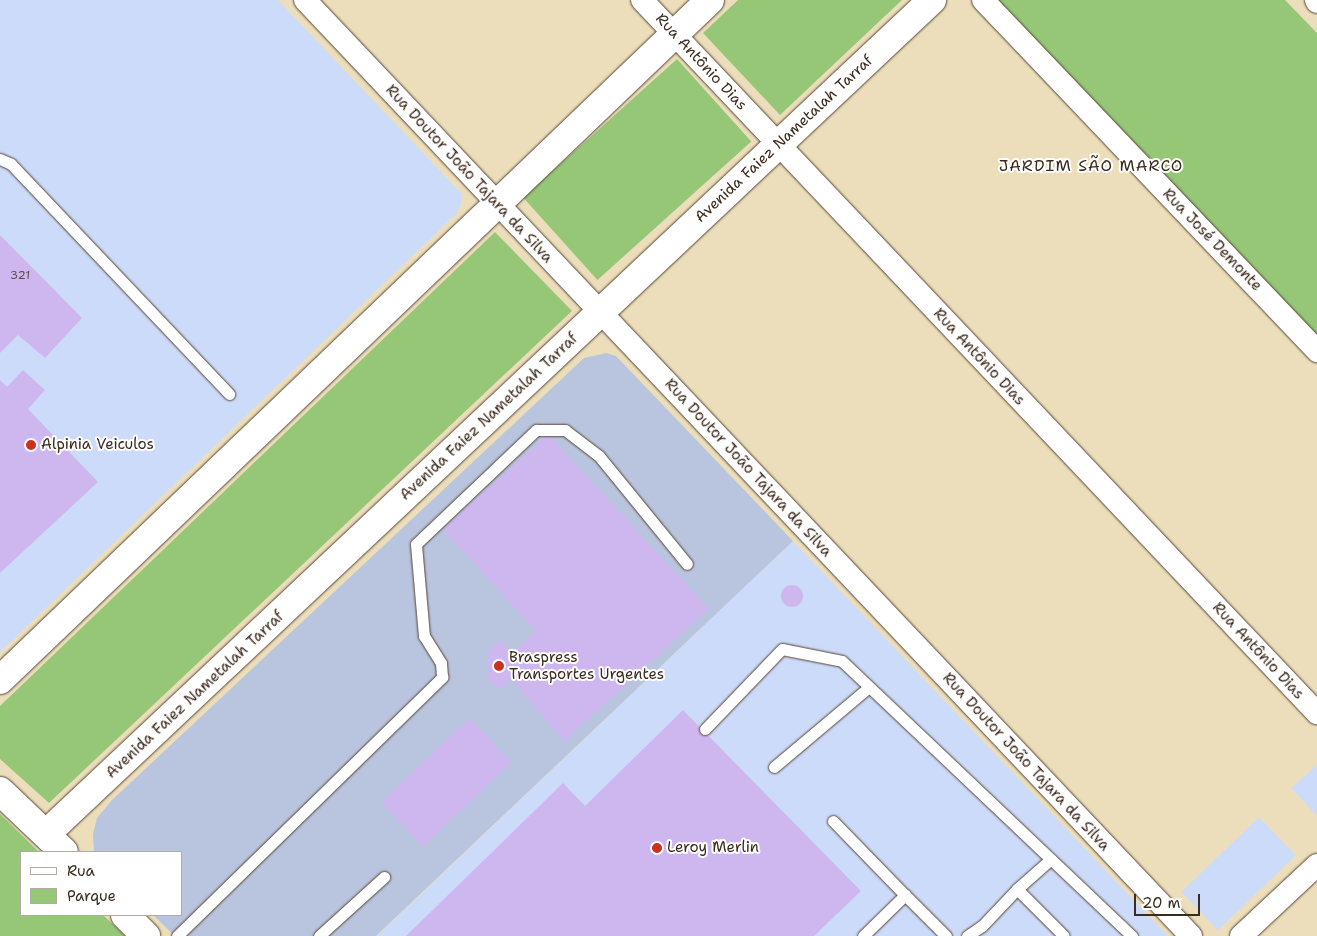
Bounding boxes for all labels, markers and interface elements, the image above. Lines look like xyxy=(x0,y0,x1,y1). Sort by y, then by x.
street label: Rua Antônio Dias xyxy=(652,10,750,114)
street label: Avenida Faiez Nametalah Tarraf xyxy=(691,52,877,226)
street label: Rua Doutor João Tajara da Silva xyxy=(382,81,556,267)
district label: JARDIM SÃO MARCO xyxy=(997,156,1185,176)
street label: Rua José Demonte xyxy=(1159,185,1265,295)
house number: 321 xyxy=(10,269,30,283)
street label: Rua Antônio Dias xyxy=(930,305,1028,409)
street label: Avenida Faiez Nametalah Tarraf xyxy=(396,330,582,504)
street label: Rua Doutor João Tajara da Silva xyxy=(661,375,835,561)
place label: Alpinia Veiculos xyxy=(41,436,154,454)
marker: Alpinia Veiculos xyxy=(25,439,37,451)
street label: Rua Antônio Dias xyxy=(1209,599,1307,703)
street label: Avenida Faiez Nametalah Tarraf xyxy=(102,608,288,782)
place label: Braspress Transportes Urgentes xyxy=(509,648,664,683)
marker: Braspress Transportes Urgentes xyxy=(493,660,505,672)
street label: Rua Doutor João Tajara da Silva xyxy=(939,669,1113,855)
place label: Leroy Merlin xyxy=(667,839,759,857)
marker: Leroy Merlin xyxy=(651,842,663,854)
legend xyxy=(20,851,182,916)
text: Rua xyxy=(67,861,95,881)
scale bar xyxy=(1137,884,1203,916)
text: Parque xyxy=(67,886,116,906)
text: 20 m xyxy=(1142,893,1181,913)

